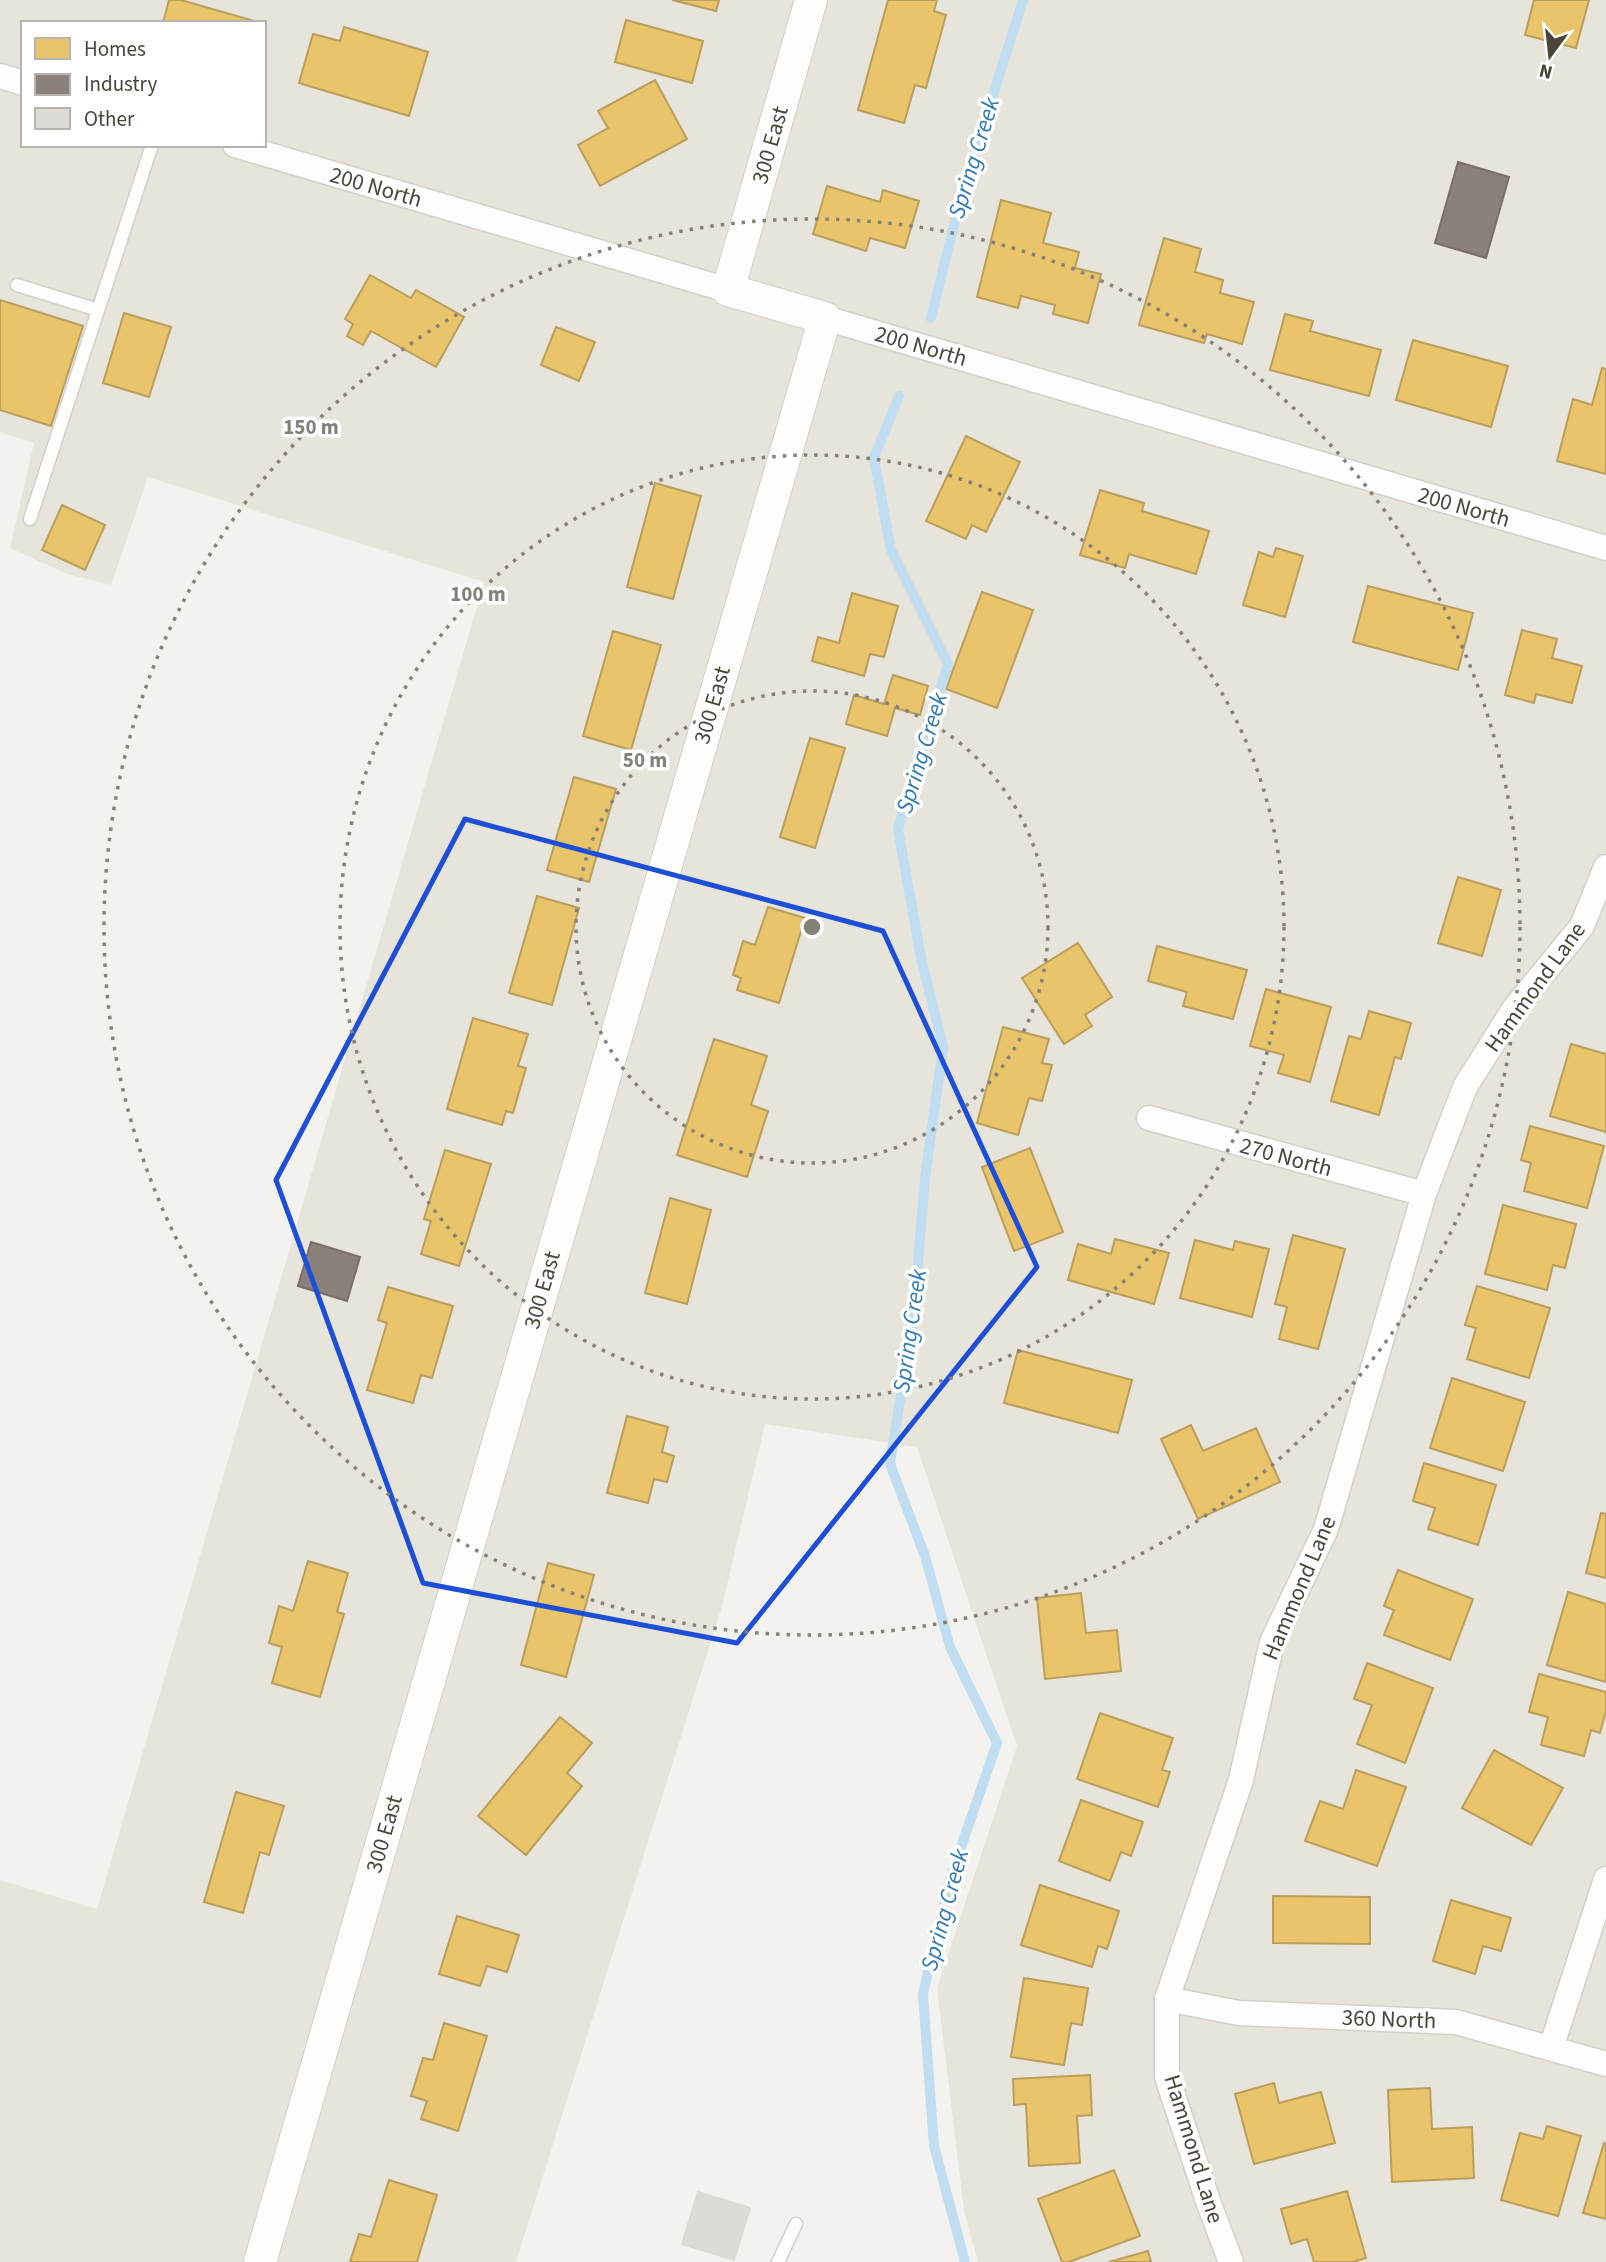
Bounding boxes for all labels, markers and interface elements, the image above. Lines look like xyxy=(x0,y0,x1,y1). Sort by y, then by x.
legend xyxy=(21,21,266,147)
north arrow xyxy=(1515,21,1585,91)
text: Homes xyxy=(84,34,146,64)
text: N xyxy=(1536,56,1556,86)
text: Industry xyxy=(84,69,157,99)
water label: Spring Creek xyxy=(939,93,1009,223)
street label: 300 East xyxy=(743,102,797,188)
text: Other xyxy=(84,104,135,134)
street label: 200 North xyxy=(326,158,426,216)
street label: 200 North xyxy=(871,317,971,375)
text: 150 m xyxy=(283,412,339,442)
street label: 200 North xyxy=(1414,478,1514,536)
text: 100 m xyxy=(450,579,506,609)
street label: 300 East xyxy=(685,662,739,748)
water label: Spring Creek xyxy=(887,688,957,818)
text: 50 m xyxy=(623,745,667,775)
centre of rings xyxy=(800,915,824,939)
street label: Hammond Lane xyxy=(1476,915,1594,1059)
street label: 270 North xyxy=(1236,1129,1336,1185)
street label: 300 East xyxy=(515,1247,569,1333)
water label: Spring Creek xyxy=(884,1266,936,1395)
street label: Hammond Lane xyxy=(1254,1511,1344,1665)
street label: 300 East xyxy=(357,1791,411,1877)
water label: Spring Creek xyxy=(912,1845,978,1975)
street label: 360 North xyxy=(1341,2001,1437,2037)
street label: Hammond Lane xyxy=(1156,2071,1232,2227)

